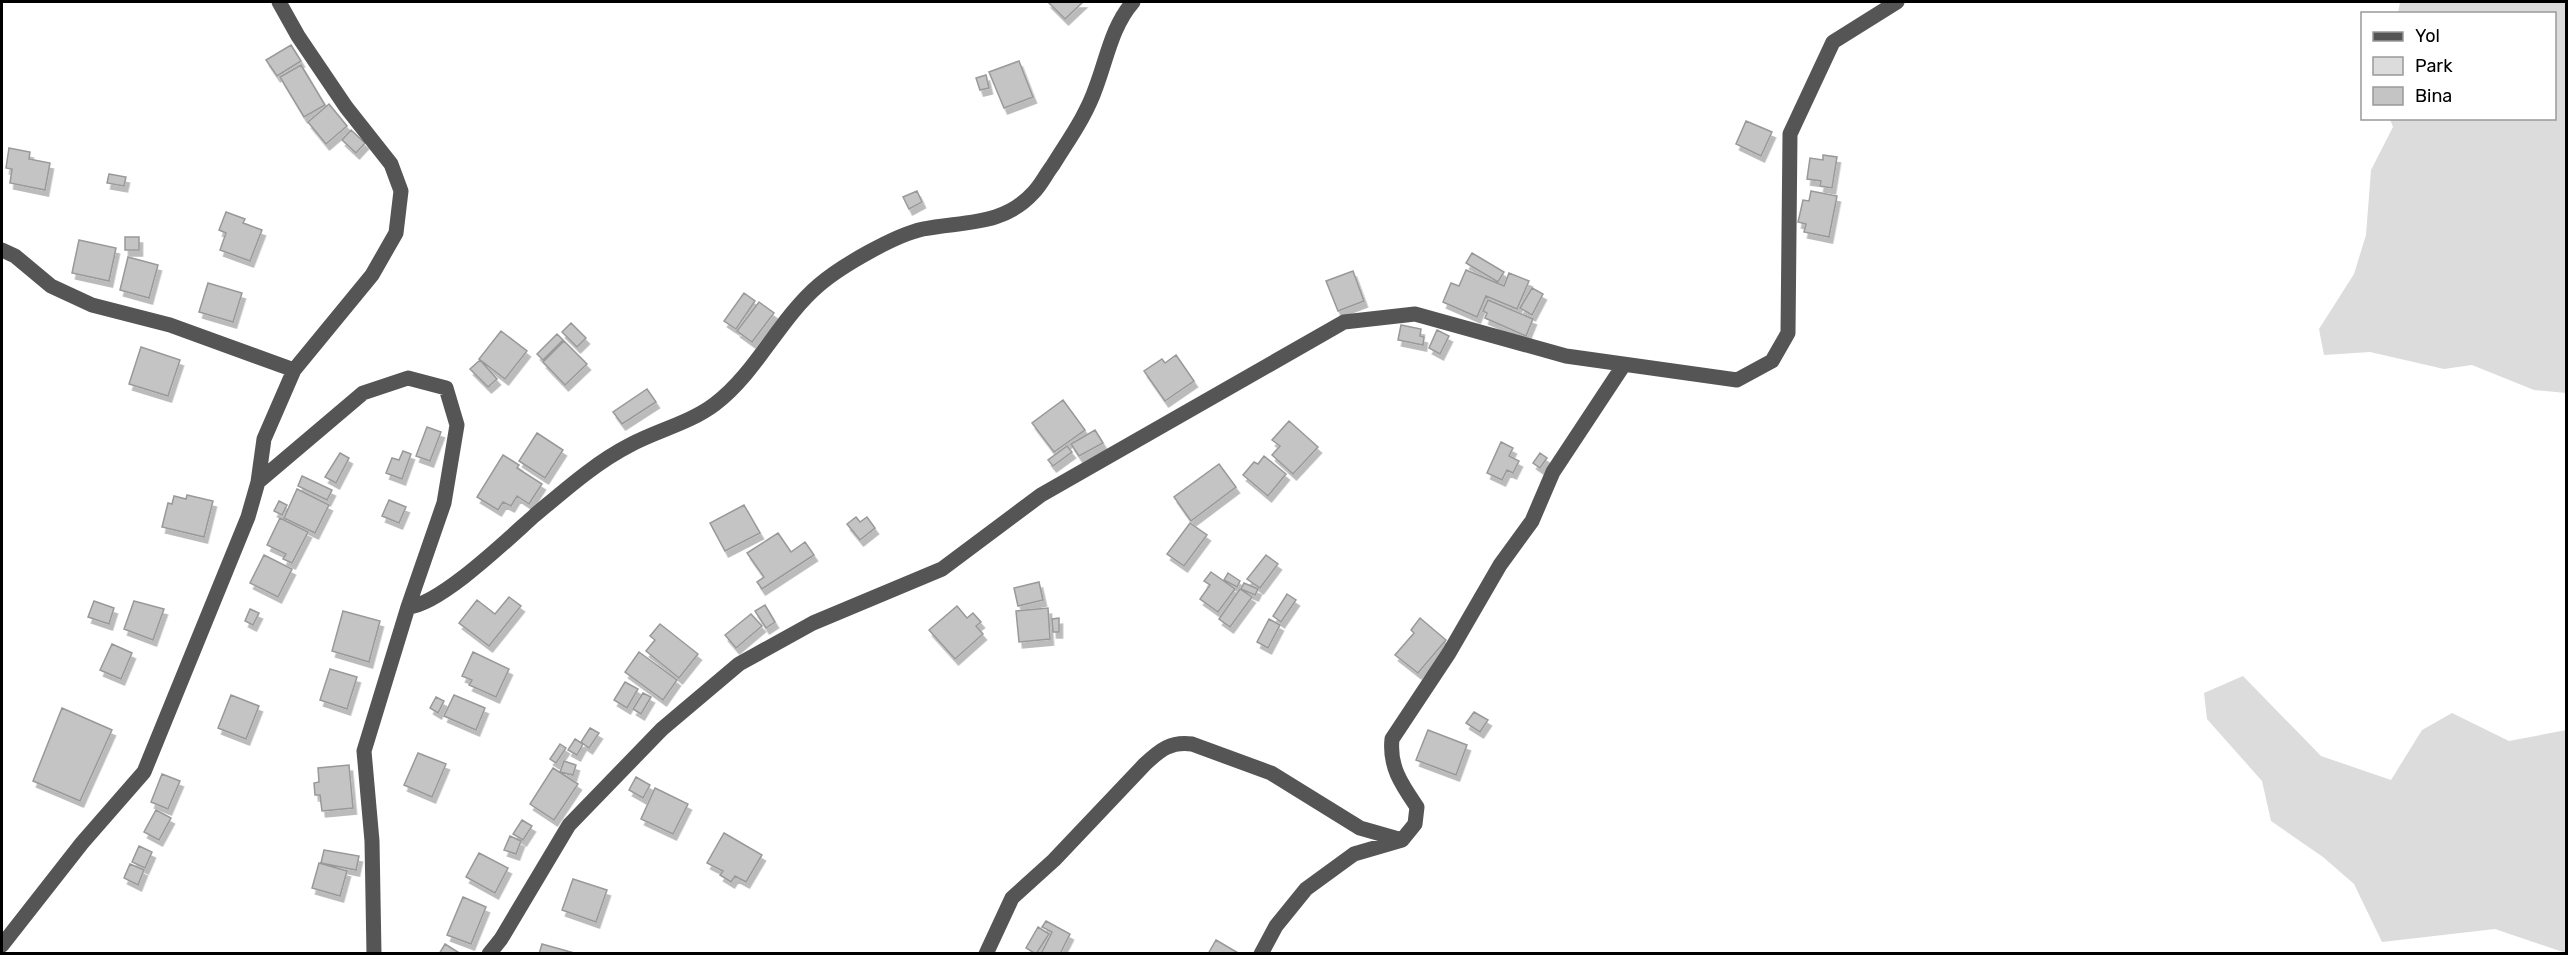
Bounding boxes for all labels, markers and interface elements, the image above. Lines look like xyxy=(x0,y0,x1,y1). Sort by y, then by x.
legend xyxy=(2361,12,2556,120)
text: Yol xyxy=(2415,25,2440,47)
text: Park xyxy=(2415,55,2453,77)
text: Bina xyxy=(2415,85,2452,107)

